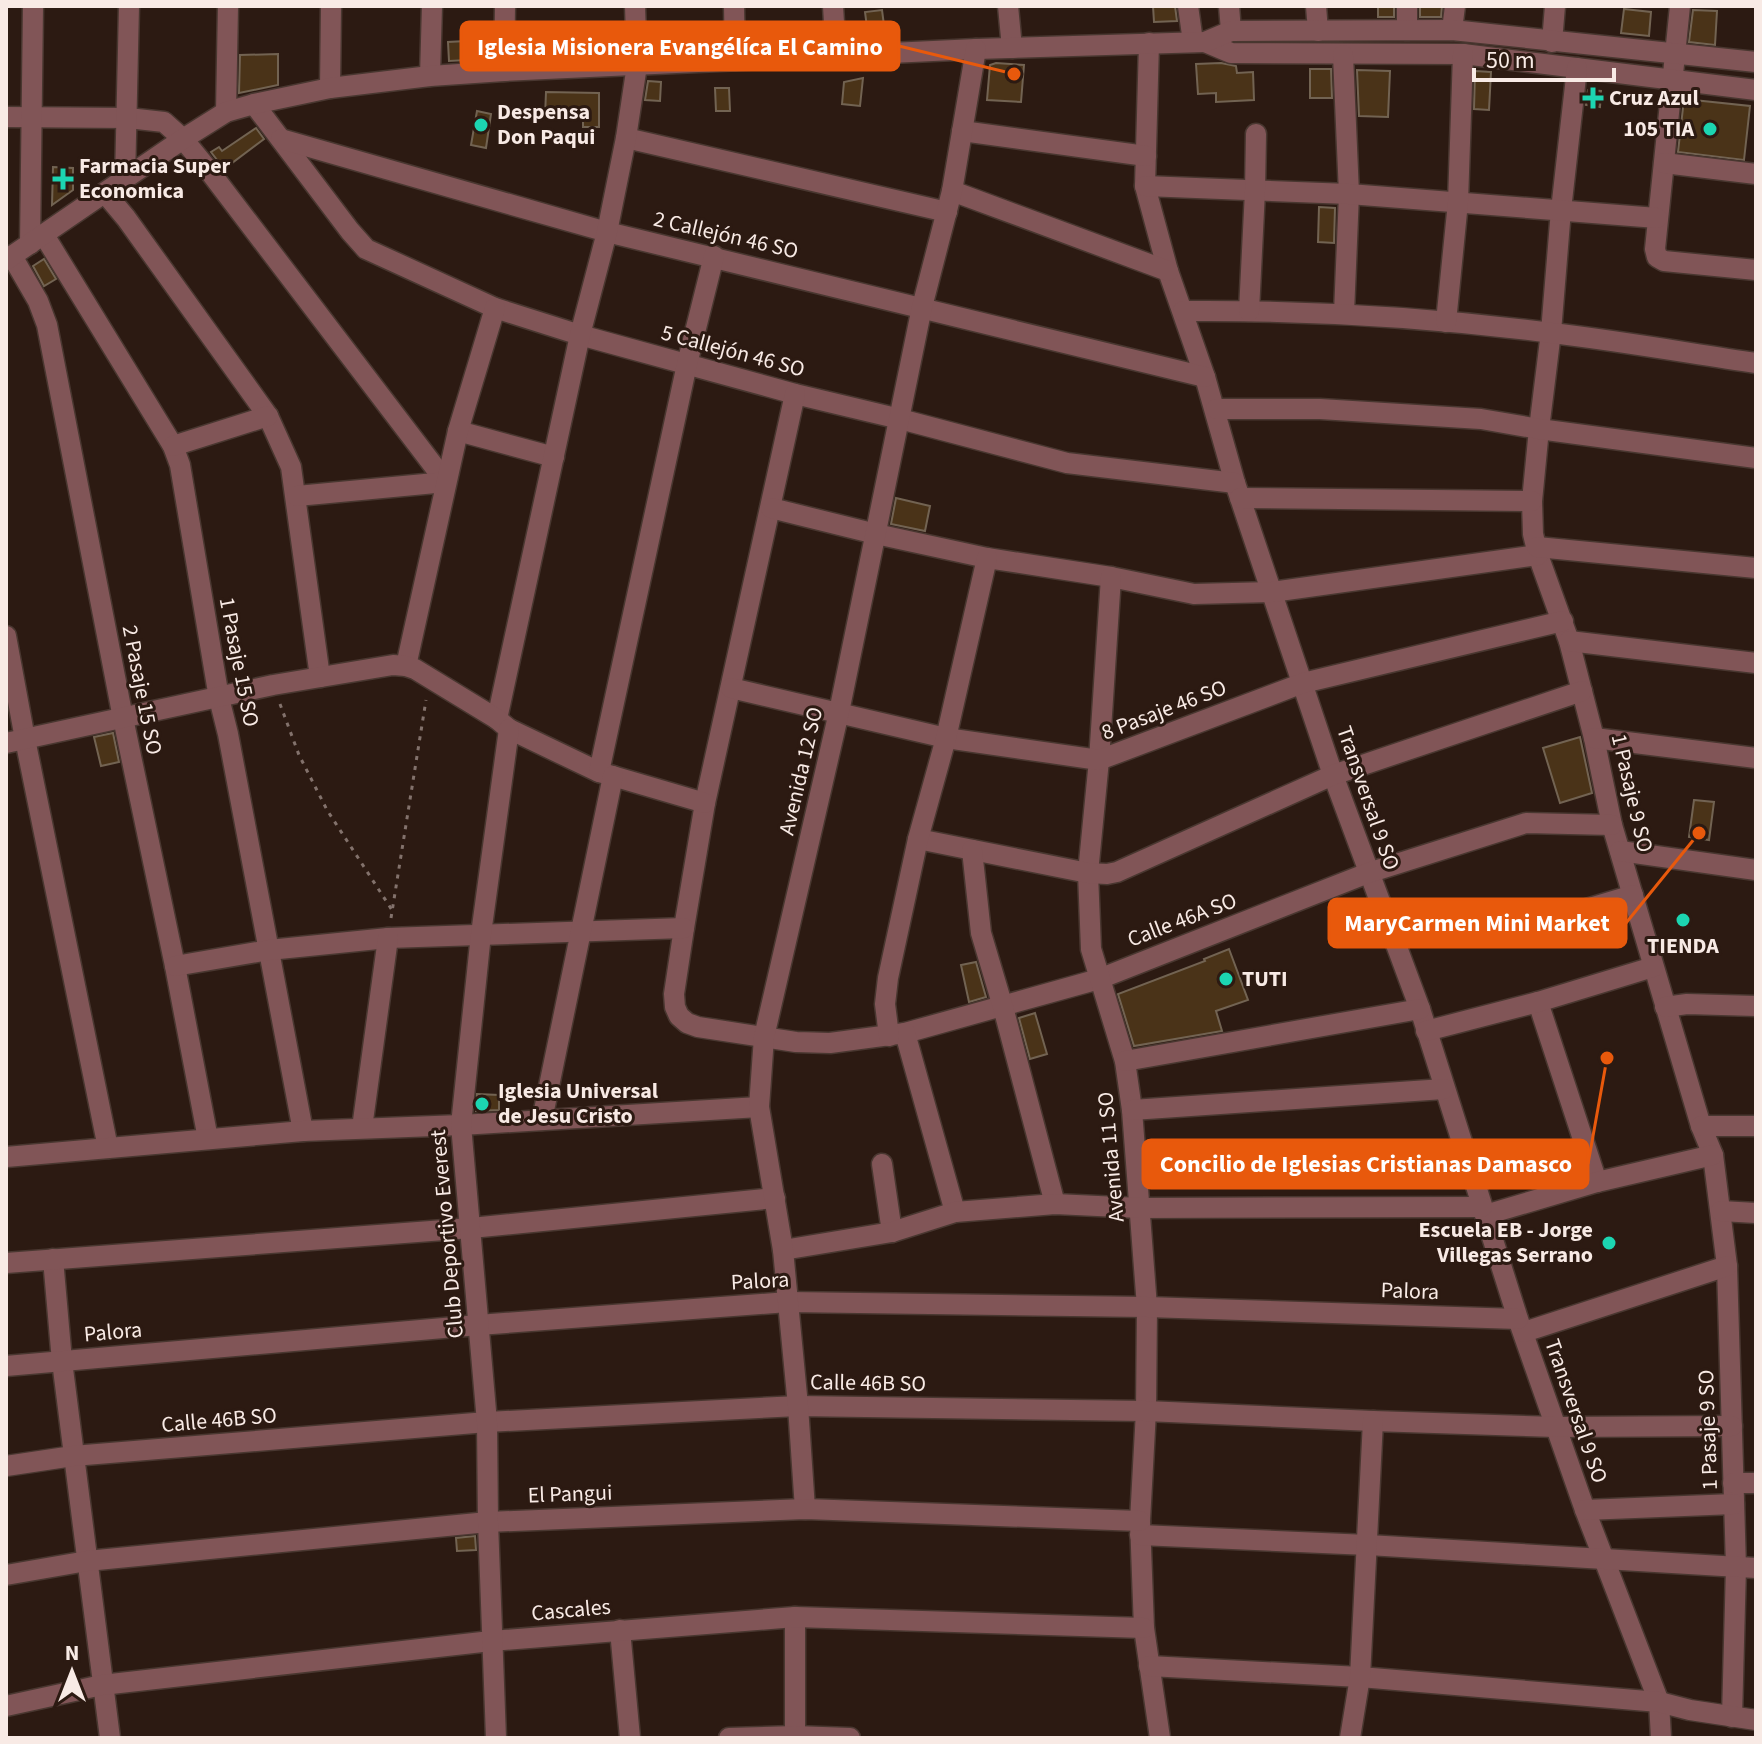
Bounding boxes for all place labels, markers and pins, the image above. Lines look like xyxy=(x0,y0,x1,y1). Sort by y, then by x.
callout: Iglesia Misionera Evangélíca El Camino xyxy=(461,22,899,70)
place label: Cruz Azul xyxy=(1609,82,1700,114)
marker: Cruz Azul xyxy=(1584,89,1602,107)
place label: Despensa Don Paqui xyxy=(497,96,595,153)
place label: 105 TIA xyxy=(1623,113,1694,145)
marker: Despensa Don Paqui xyxy=(472,116,490,134)
marker: 105 TIA xyxy=(1701,120,1719,138)
place label: Farmacia Super Economica xyxy=(79,150,231,207)
marker: Farmacia Super Economica xyxy=(54,170,72,188)
callout: MaryCarmen Mini Market xyxy=(1329,899,1626,947)
marker: TIENDA xyxy=(1674,911,1692,929)
place label: TIENDA xyxy=(1647,930,1719,962)
place label: TUTI xyxy=(1242,963,1288,995)
marker: TUTI xyxy=(1217,970,1235,988)
place label: Iglesia Universal de Jesu Cristo xyxy=(498,1075,659,1132)
marker: Iglesia Universal de Jesu Cristo xyxy=(473,1095,491,1113)
callout: Concilio de Iglesias Cristianas Damasco xyxy=(1143,1140,1588,1188)
place label: Escuela EB - Jorge Villegas Serrano xyxy=(1419,1214,1593,1271)
marker: Escuela EB - Jorge Villegas Serrano xyxy=(1600,1234,1618,1252)

